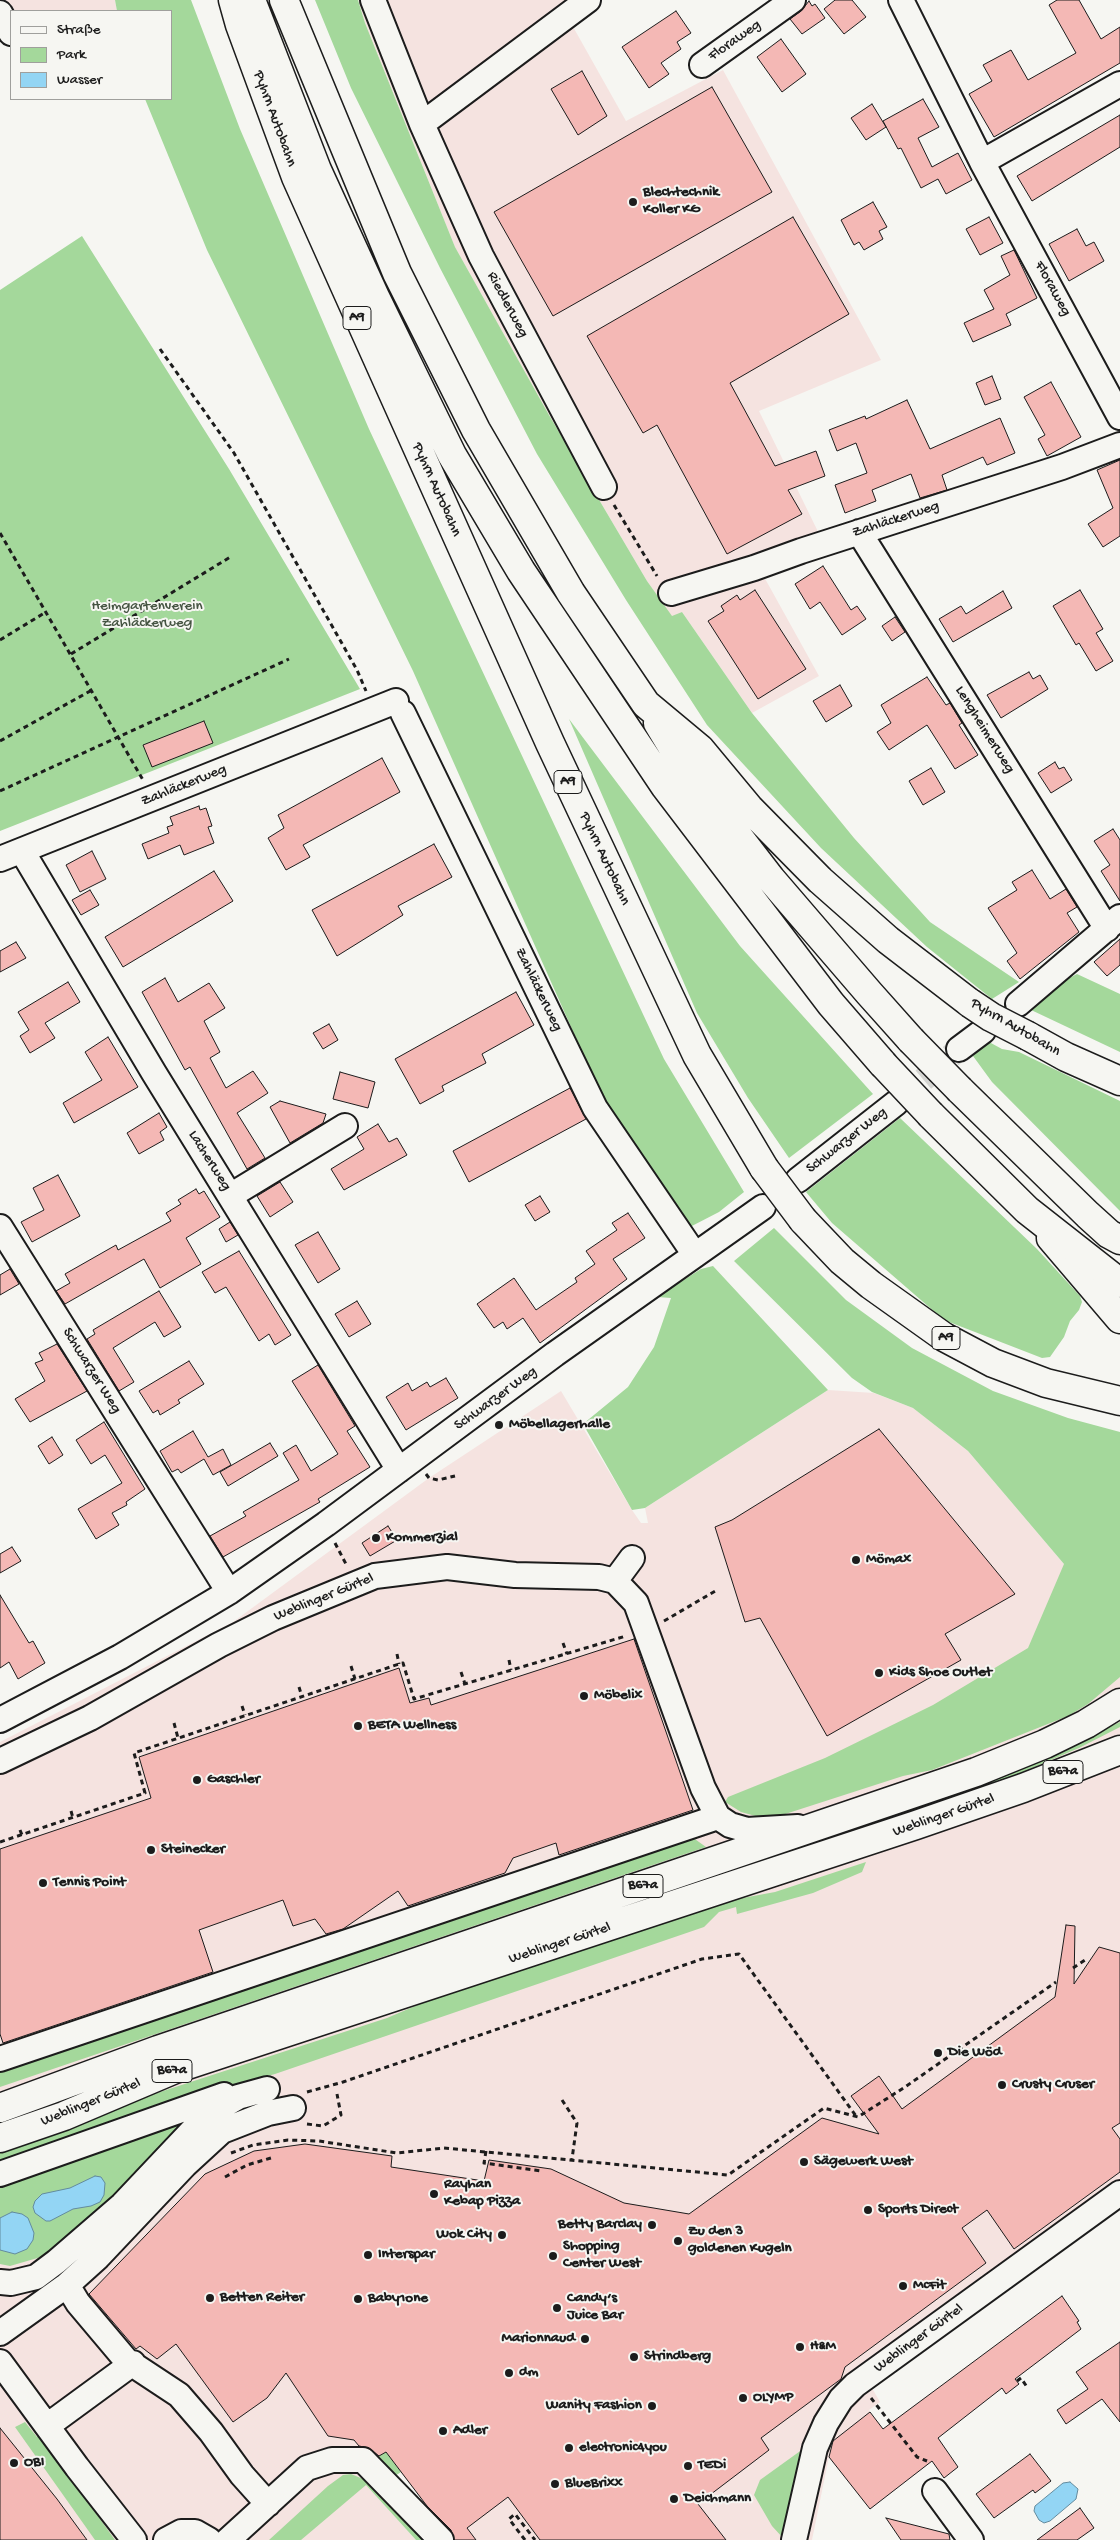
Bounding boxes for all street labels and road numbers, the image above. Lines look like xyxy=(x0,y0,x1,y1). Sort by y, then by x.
street label: Floraweg xyxy=(705,16,765,66)
street label: Pyhrn Autobahn xyxy=(248,69,300,169)
street label: Floraweg xyxy=(1030,258,1074,320)
street label: Riedlerweg xyxy=(482,269,532,341)
road number: A9 xyxy=(343,306,371,330)
street label: Pyhrn Autobahn xyxy=(407,440,465,540)
street label: Zahläckerweg xyxy=(850,497,942,543)
street label: Lengheimerweg xyxy=(950,683,1018,777)
street label: Zahläckerweg xyxy=(139,761,229,811)
road number: A9 xyxy=(554,770,582,794)
street label: Pyhrn Autobahn xyxy=(575,809,633,909)
street label: Zahläckerweg xyxy=(510,945,566,1035)
street label: Pyhrn Autobahn xyxy=(967,995,1063,1061)
street label: Schwarzer Weg xyxy=(803,1104,891,1178)
street label: Lacherweg xyxy=(183,1127,235,1195)
street label: Schwarzer Weg xyxy=(58,1325,124,1417)
road number: A9 xyxy=(932,1326,960,1350)
street label: Schwarzer Weg xyxy=(451,1363,541,1435)
street label: Weblinger Gürtel xyxy=(271,1570,377,1626)
road number: B67a xyxy=(1043,1760,1083,1784)
street label: Weblinger Gürtel xyxy=(891,1790,997,1842)
road number: B67a xyxy=(623,1874,663,1898)
street label: Weblinger Gürtel xyxy=(507,1919,613,1969)
road number: B67a xyxy=(152,2060,192,2082)
street label: Weblinger Gürtel xyxy=(38,2075,144,2131)
street label: Weblinger Gürtel xyxy=(871,2301,967,2377)

